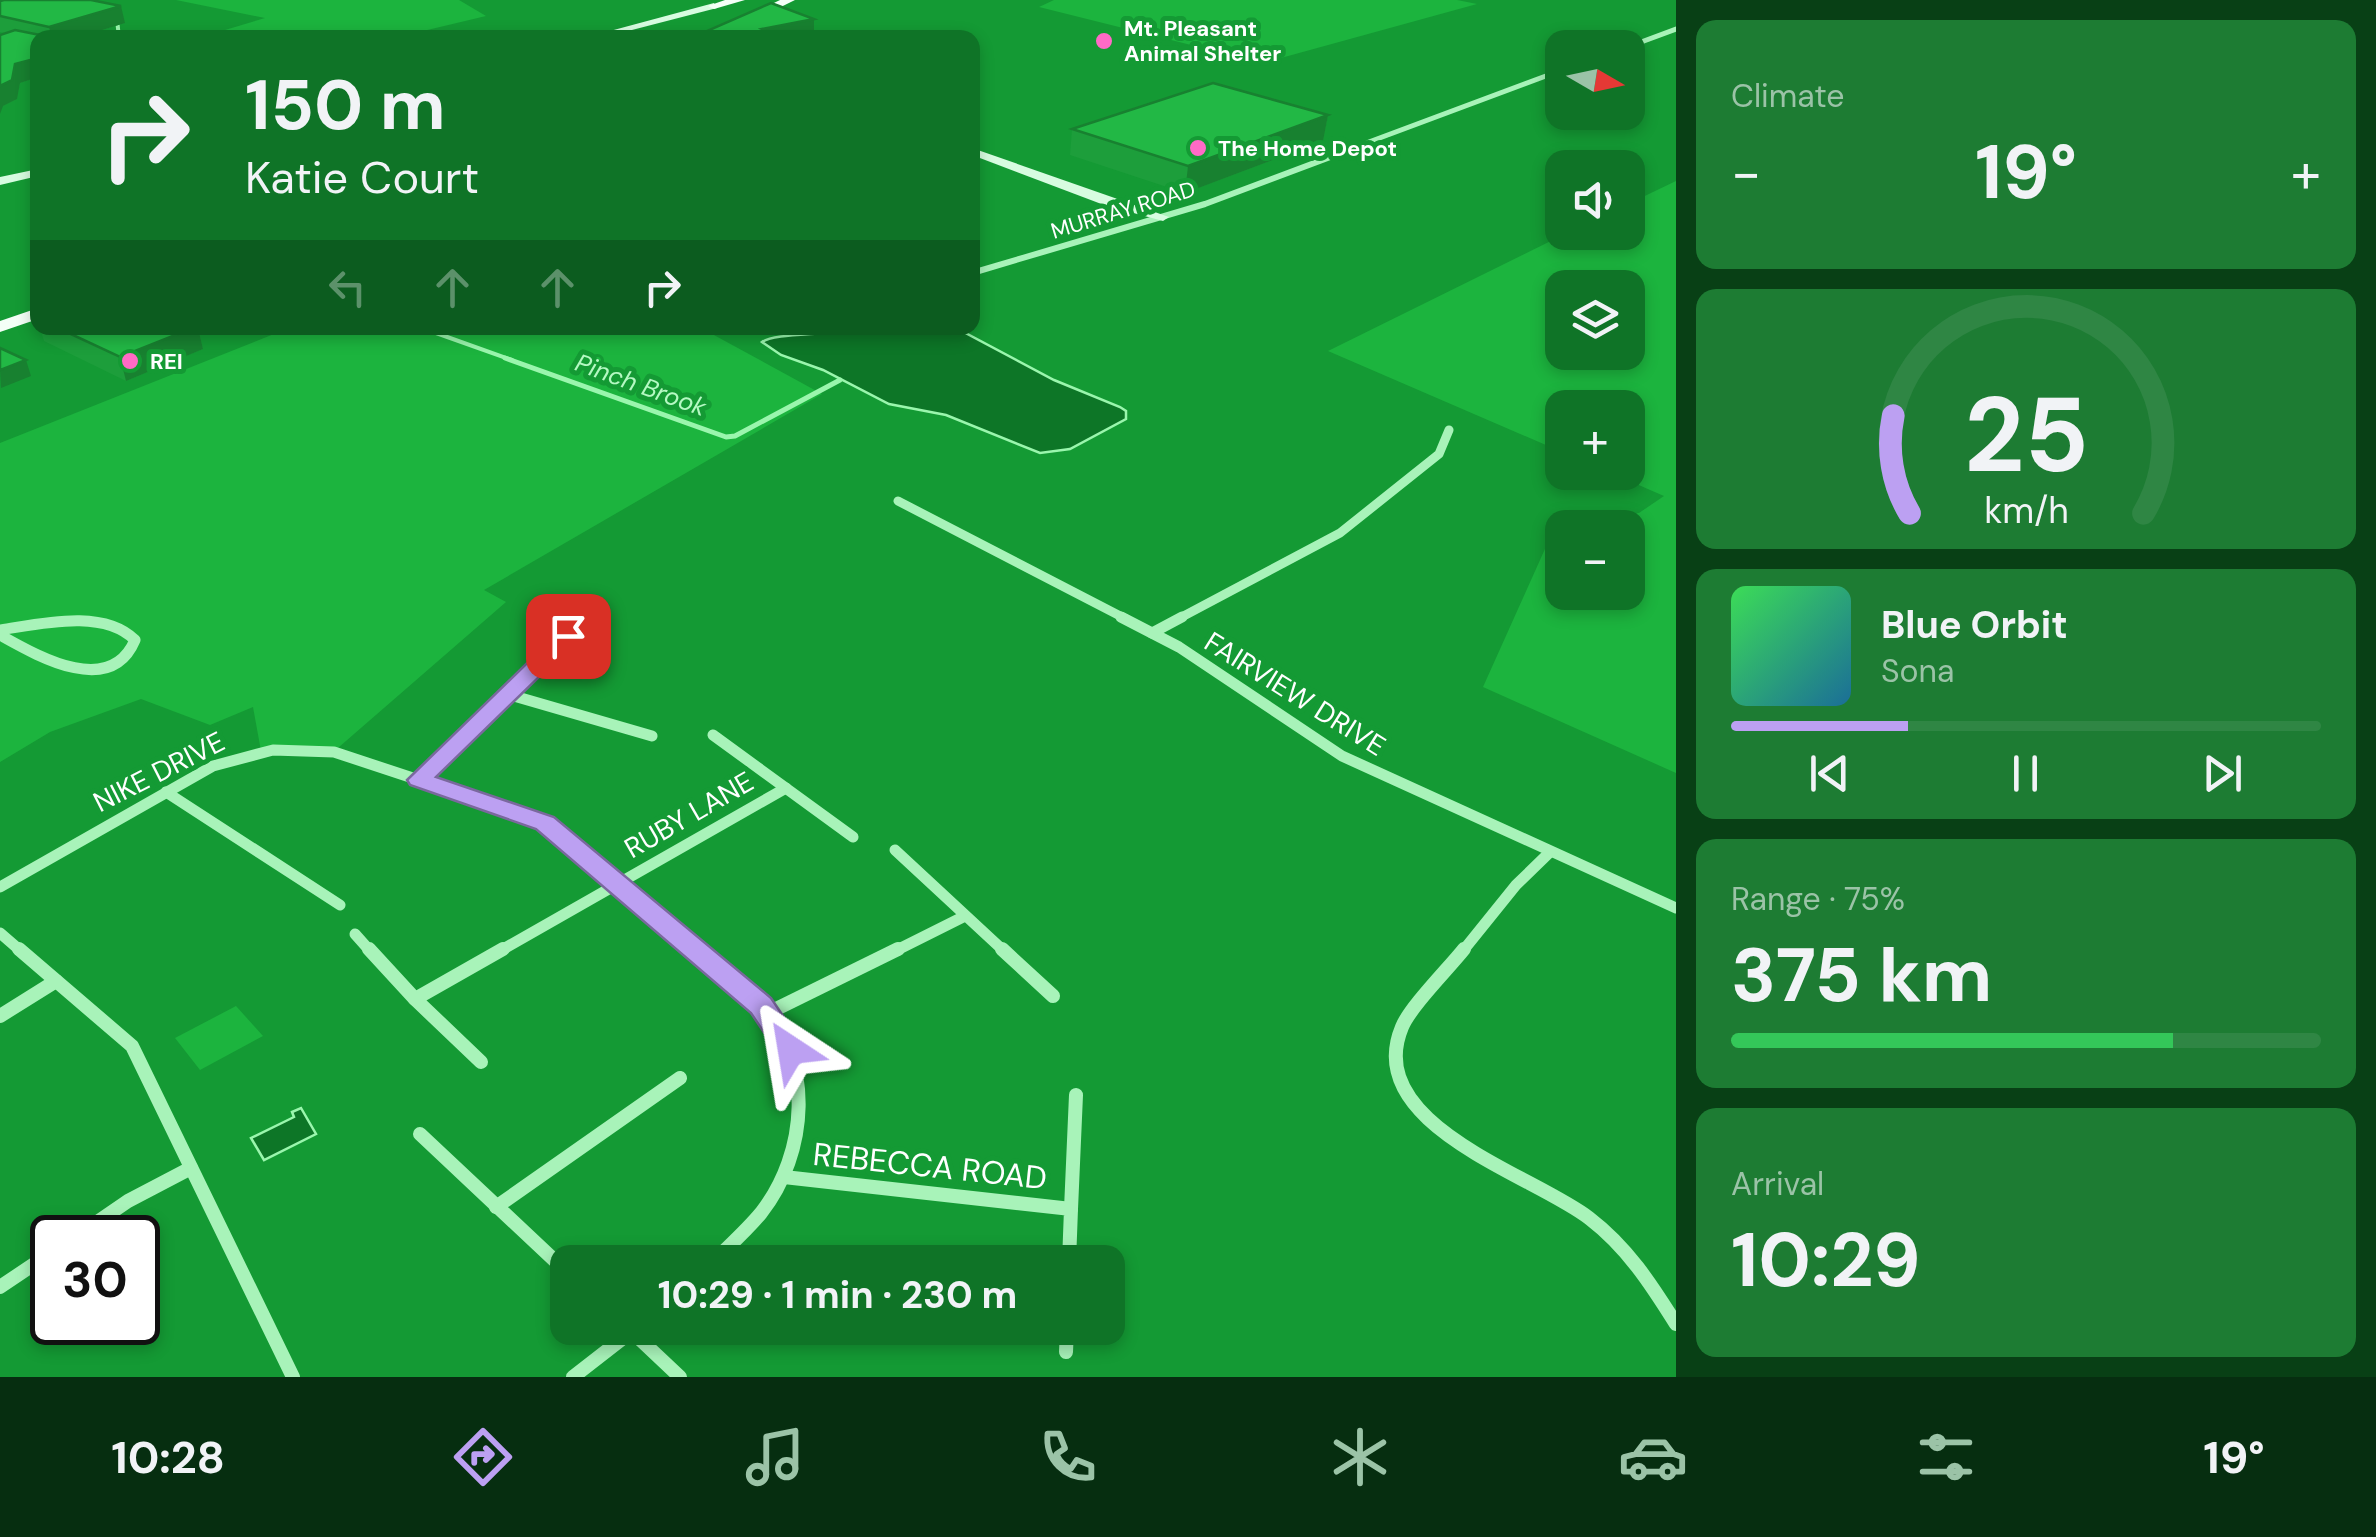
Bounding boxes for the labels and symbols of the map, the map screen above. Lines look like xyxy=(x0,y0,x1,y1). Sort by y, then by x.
place label: Mt. Pleasant Animal Shelter xyxy=(1124,14,1281,68)
marker: Mt. Pleasant Animal Shelter xyxy=(1093,30,1115,52)
north arrow xyxy=(1545,30,1645,130)
place label: The Home Depot xyxy=(1218,134,1397,163)
marker: The Home Depot xyxy=(1187,137,1209,159)
street label: MURRAY ROAD xyxy=(1047,174,1199,246)
water label: Pinch Brook xyxy=(571,346,711,424)
place label: REI xyxy=(150,347,183,376)
marker: REI xyxy=(119,350,141,372)
pin xyxy=(526,594,611,679)
street label: FAIRVIEW DRIVE xyxy=(1198,624,1392,764)
street label: NIKE DRIVE xyxy=(87,723,231,821)
street label: RUBY LANE xyxy=(618,763,760,867)
position arrow xyxy=(739,998,843,1102)
street label: REBECCA ROAD xyxy=(811,1133,1049,1199)
speed limit sign: 30 xyxy=(30,1215,160,1345)

